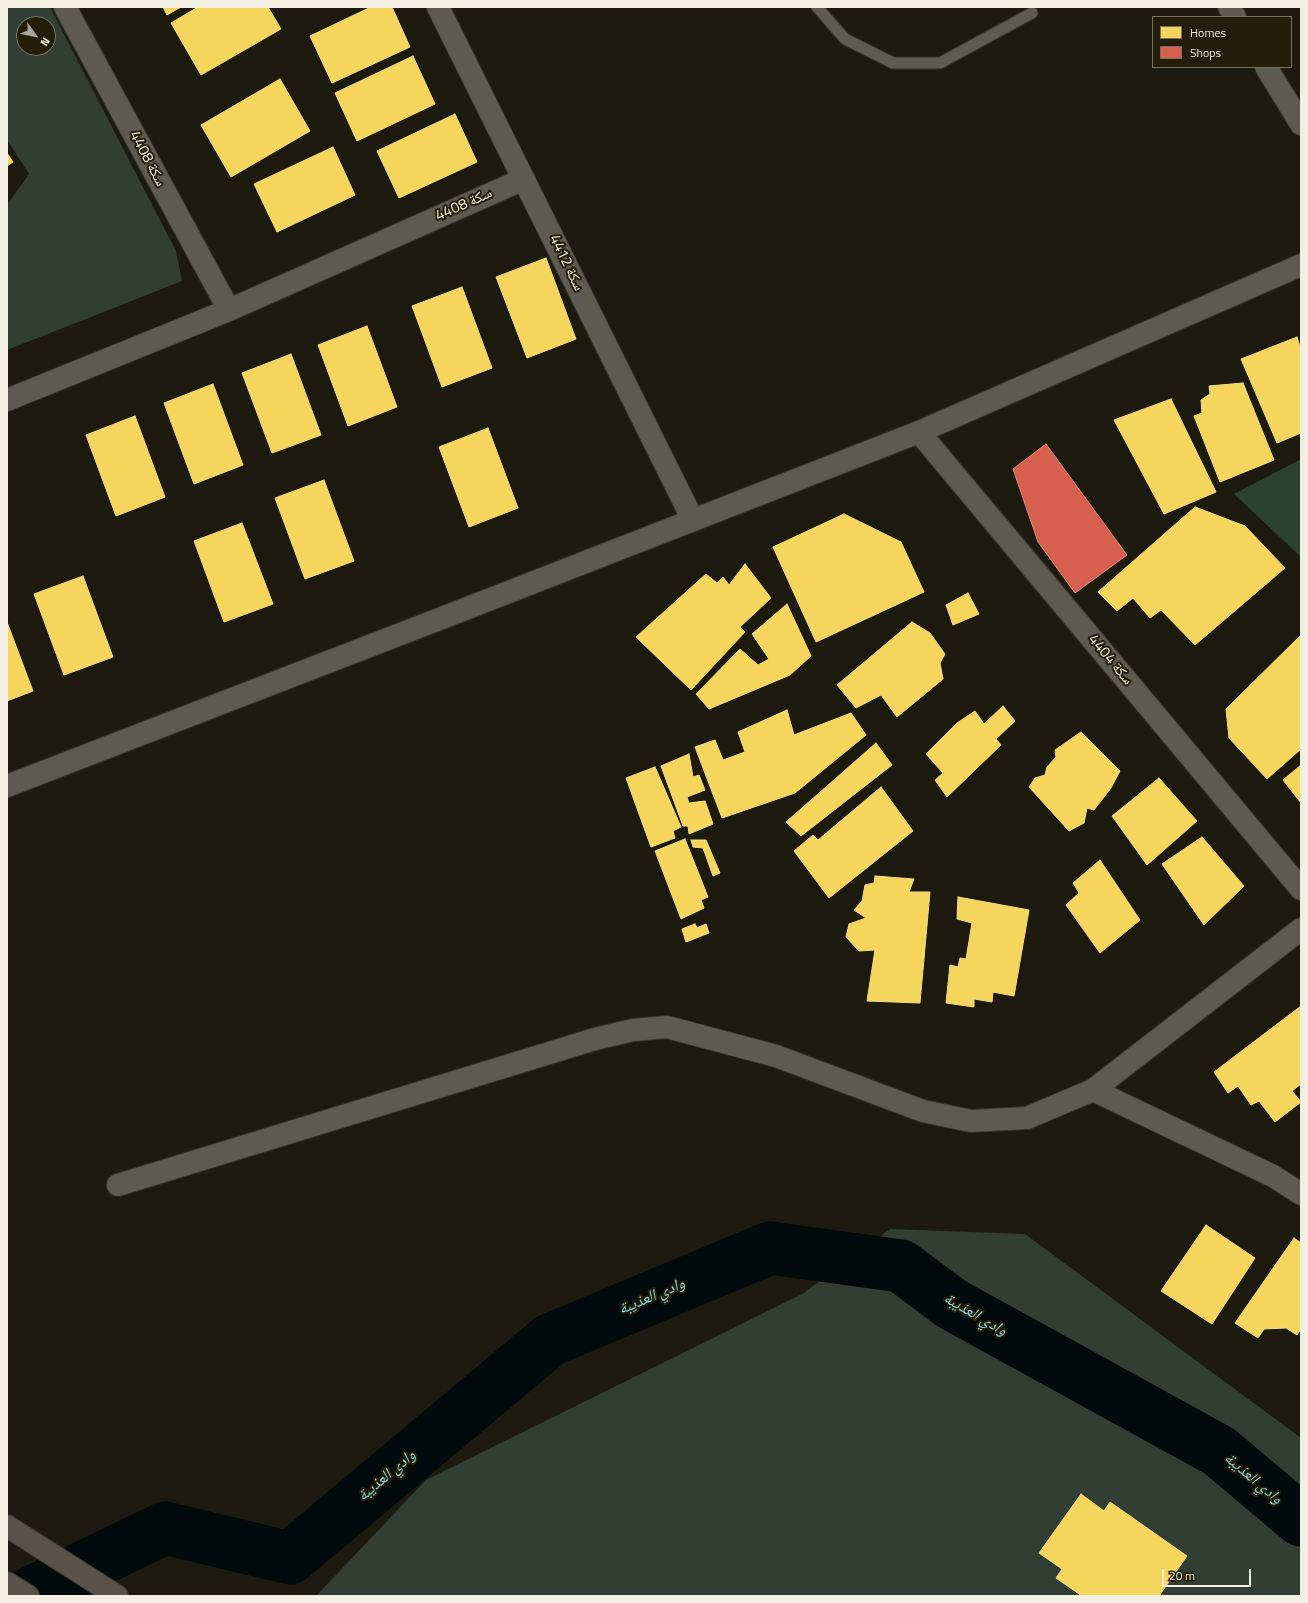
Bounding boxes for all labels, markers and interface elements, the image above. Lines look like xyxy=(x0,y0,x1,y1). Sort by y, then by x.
north arrow xyxy=(16,16,56,56)
legend xyxy=(1152,16,1292,68)
text: Homes xyxy=(1190,23,1226,42)
text: N xyxy=(36,34,54,50)
text: Shops xyxy=(1190,43,1221,62)
street label: سكة 4408 xyxy=(125,128,169,190)
street label: سكة 4408 xyxy=(433,184,495,226)
street label: سكة 4412 xyxy=(545,232,587,294)
street label: سكة 4404 xyxy=(1084,631,1136,689)
water label: وادي العذيبة xyxy=(616,1274,688,1320)
water label: وادي العذيبة xyxy=(940,1289,1010,1341)
water label: وادي العذيبة xyxy=(354,1446,420,1506)
water label: وادي العذيبة xyxy=(1220,1449,1286,1509)
scale bar xyxy=(1164,1561,1253,1587)
text: 20 m xyxy=(1169,1566,1195,1585)

